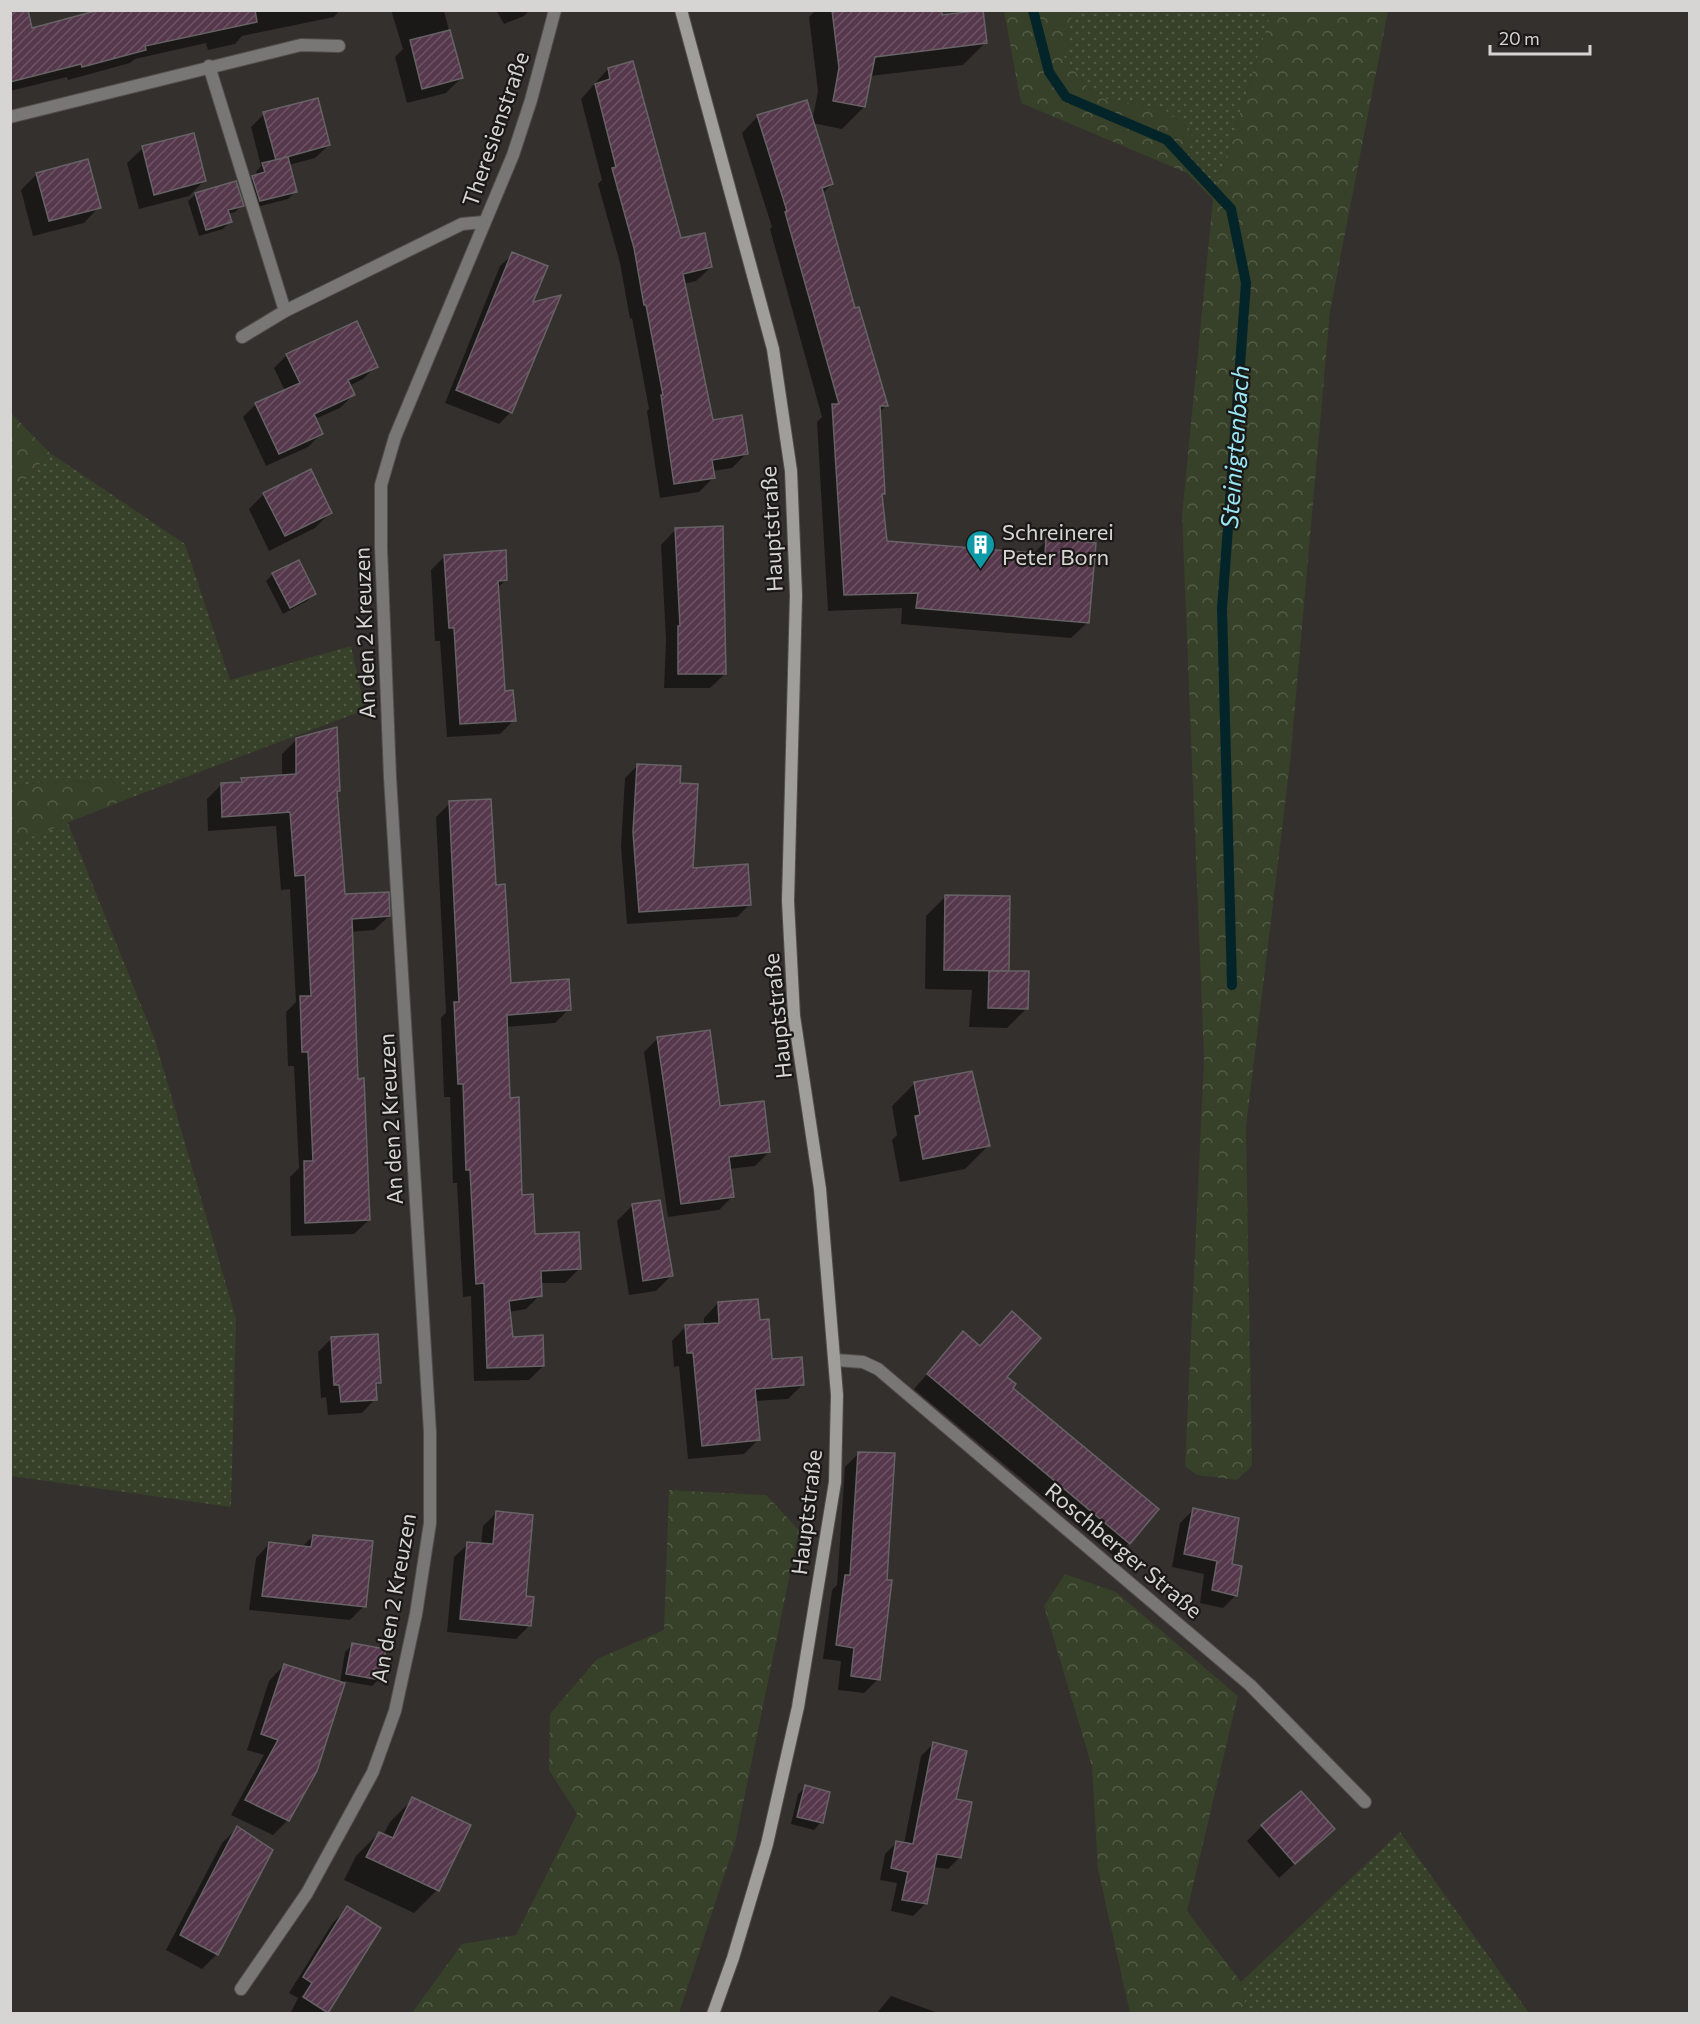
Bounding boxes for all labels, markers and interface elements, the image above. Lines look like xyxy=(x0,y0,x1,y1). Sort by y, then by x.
scale bar xyxy=(1490,18,1590,56)
text: 20 m xyxy=(1499,27,1540,49)
street label: Theresienstraße xyxy=(456,48,534,210)
water label: Steinigtenbach xyxy=(1214,364,1254,530)
street label: Hauptstraße xyxy=(754,465,788,593)
place label: Schreinerei Peter Born xyxy=(1002,518,1114,570)
building icon: Schreinerei Peter Born xyxy=(965,528,997,570)
street label: An den 2 Kreuzen xyxy=(348,547,380,719)
street label: Hauptstraße xyxy=(757,952,797,1080)
street label: An den 2 Kreuzen xyxy=(372,1033,408,1205)
street label: Hauptstraße xyxy=(785,1448,827,1576)
street label: Roschberger Straße xyxy=(1040,1476,1208,1624)
street label: An den 2 Kreuzen xyxy=(365,1511,421,1685)

